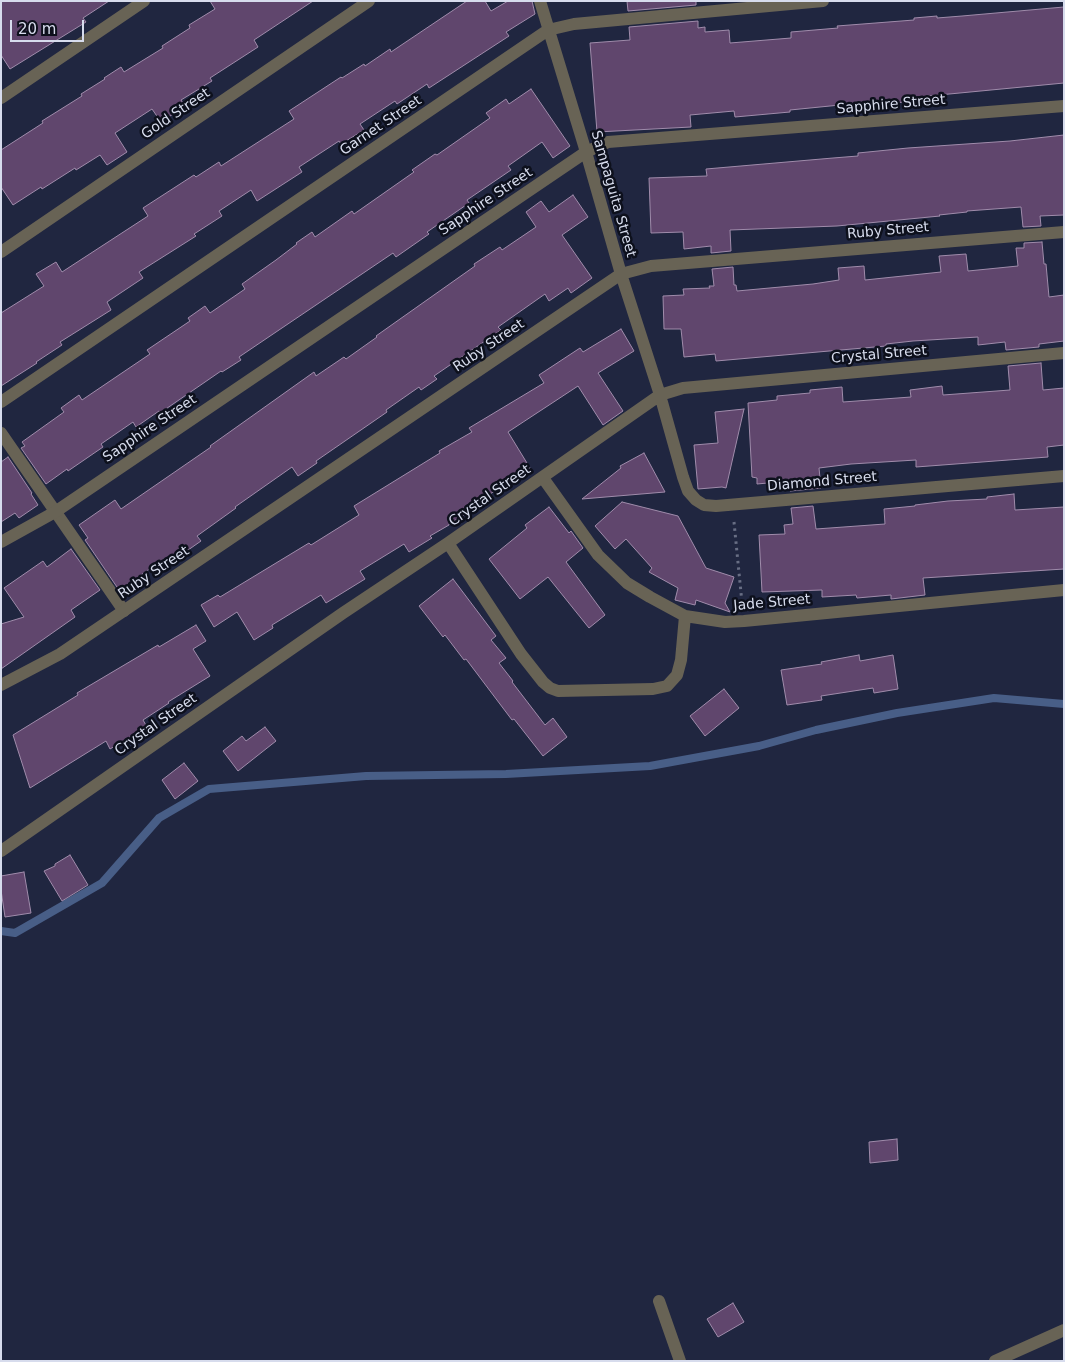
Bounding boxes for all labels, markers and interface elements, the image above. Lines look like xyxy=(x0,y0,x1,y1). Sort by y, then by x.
scale bar xyxy=(12,10,86,42)
text: 20 m xyxy=(18,20,56,38)
street label: Gold Street xyxy=(138,85,214,143)
street label: Sapphire Street xyxy=(836,92,946,118)
street label: Garnet Street xyxy=(337,93,425,159)
street label: Sampaguita Street xyxy=(587,129,639,259)
street label: Sapphire Street xyxy=(436,165,536,239)
street label: Ruby Street xyxy=(846,219,930,243)
street label: Ruby Street xyxy=(450,316,528,376)
street label: Crystal Street xyxy=(830,342,928,368)
street label: Sapphire Street xyxy=(100,392,200,466)
street label: Crystal Street xyxy=(446,462,534,530)
street label: Diamond Street xyxy=(766,469,878,495)
street label: Ruby Street xyxy=(115,543,193,603)
street label: Jade Street xyxy=(733,591,811,615)
street label: Crystal Street xyxy=(112,691,200,759)

